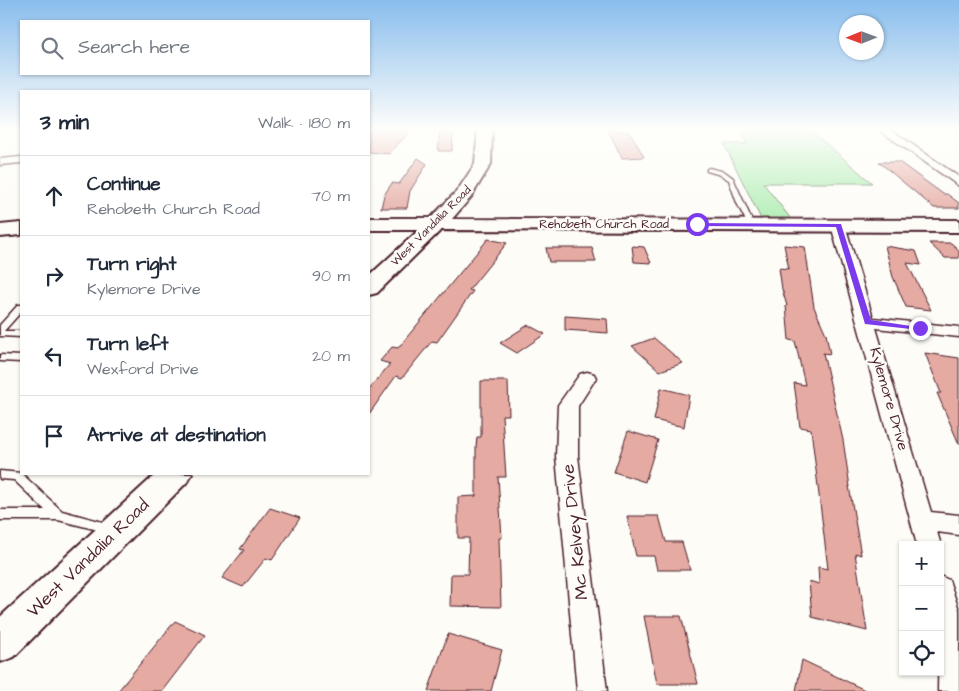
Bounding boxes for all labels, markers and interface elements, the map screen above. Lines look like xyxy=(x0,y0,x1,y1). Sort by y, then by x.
north arrow xyxy=(839,15,884,60)
search box xyxy=(20,20,370,75)
icon: search xyxy=(38,34,66,62)
text: Search here xyxy=(78,34,190,61)
text: 3 min xyxy=(40,108,89,137)
text: Walk · 180 m xyxy=(258,112,350,134)
text: Continue xyxy=(87,171,161,198)
icon: ahead xyxy=(40,182,68,210)
street label: West Vandalia Road xyxy=(387,182,475,270)
text: 70 m xyxy=(311,185,350,207)
text: Rehobeth Church Road xyxy=(87,198,260,220)
route start xyxy=(686,213,709,236)
street label: Rehobeth Church Road xyxy=(539,216,669,233)
text: Turn right xyxy=(87,251,176,278)
icon: right xyxy=(40,262,68,290)
text: 90 m xyxy=(312,265,350,287)
text: Kylemore Drive xyxy=(87,278,201,300)
route end xyxy=(909,317,932,340)
text: Turn left xyxy=(87,331,168,358)
icon: left xyxy=(40,342,68,370)
text: 20 m xyxy=(312,345,350,367)
street label: Kylemore Drive xyxy=(863,345,914,453)
text: Wexford Drive xyxy=(87,358,199,380)
icon: arrive xyxy=(40,422,68,450)
text: Arrive at destination xyxy=(87,422,266,449)
street label: Mc Kelvey Drive xyxy=(555,462,596,601)
street label: West Vandalia Road xyxy=(21,493,155,623)
map controls xyxy=(899,541,944,676)
button: + xyxy=(899,541,944,586)
button: − xyxy=(899,586,944,631)
button: locate xyxy=(899,631,944,676)

